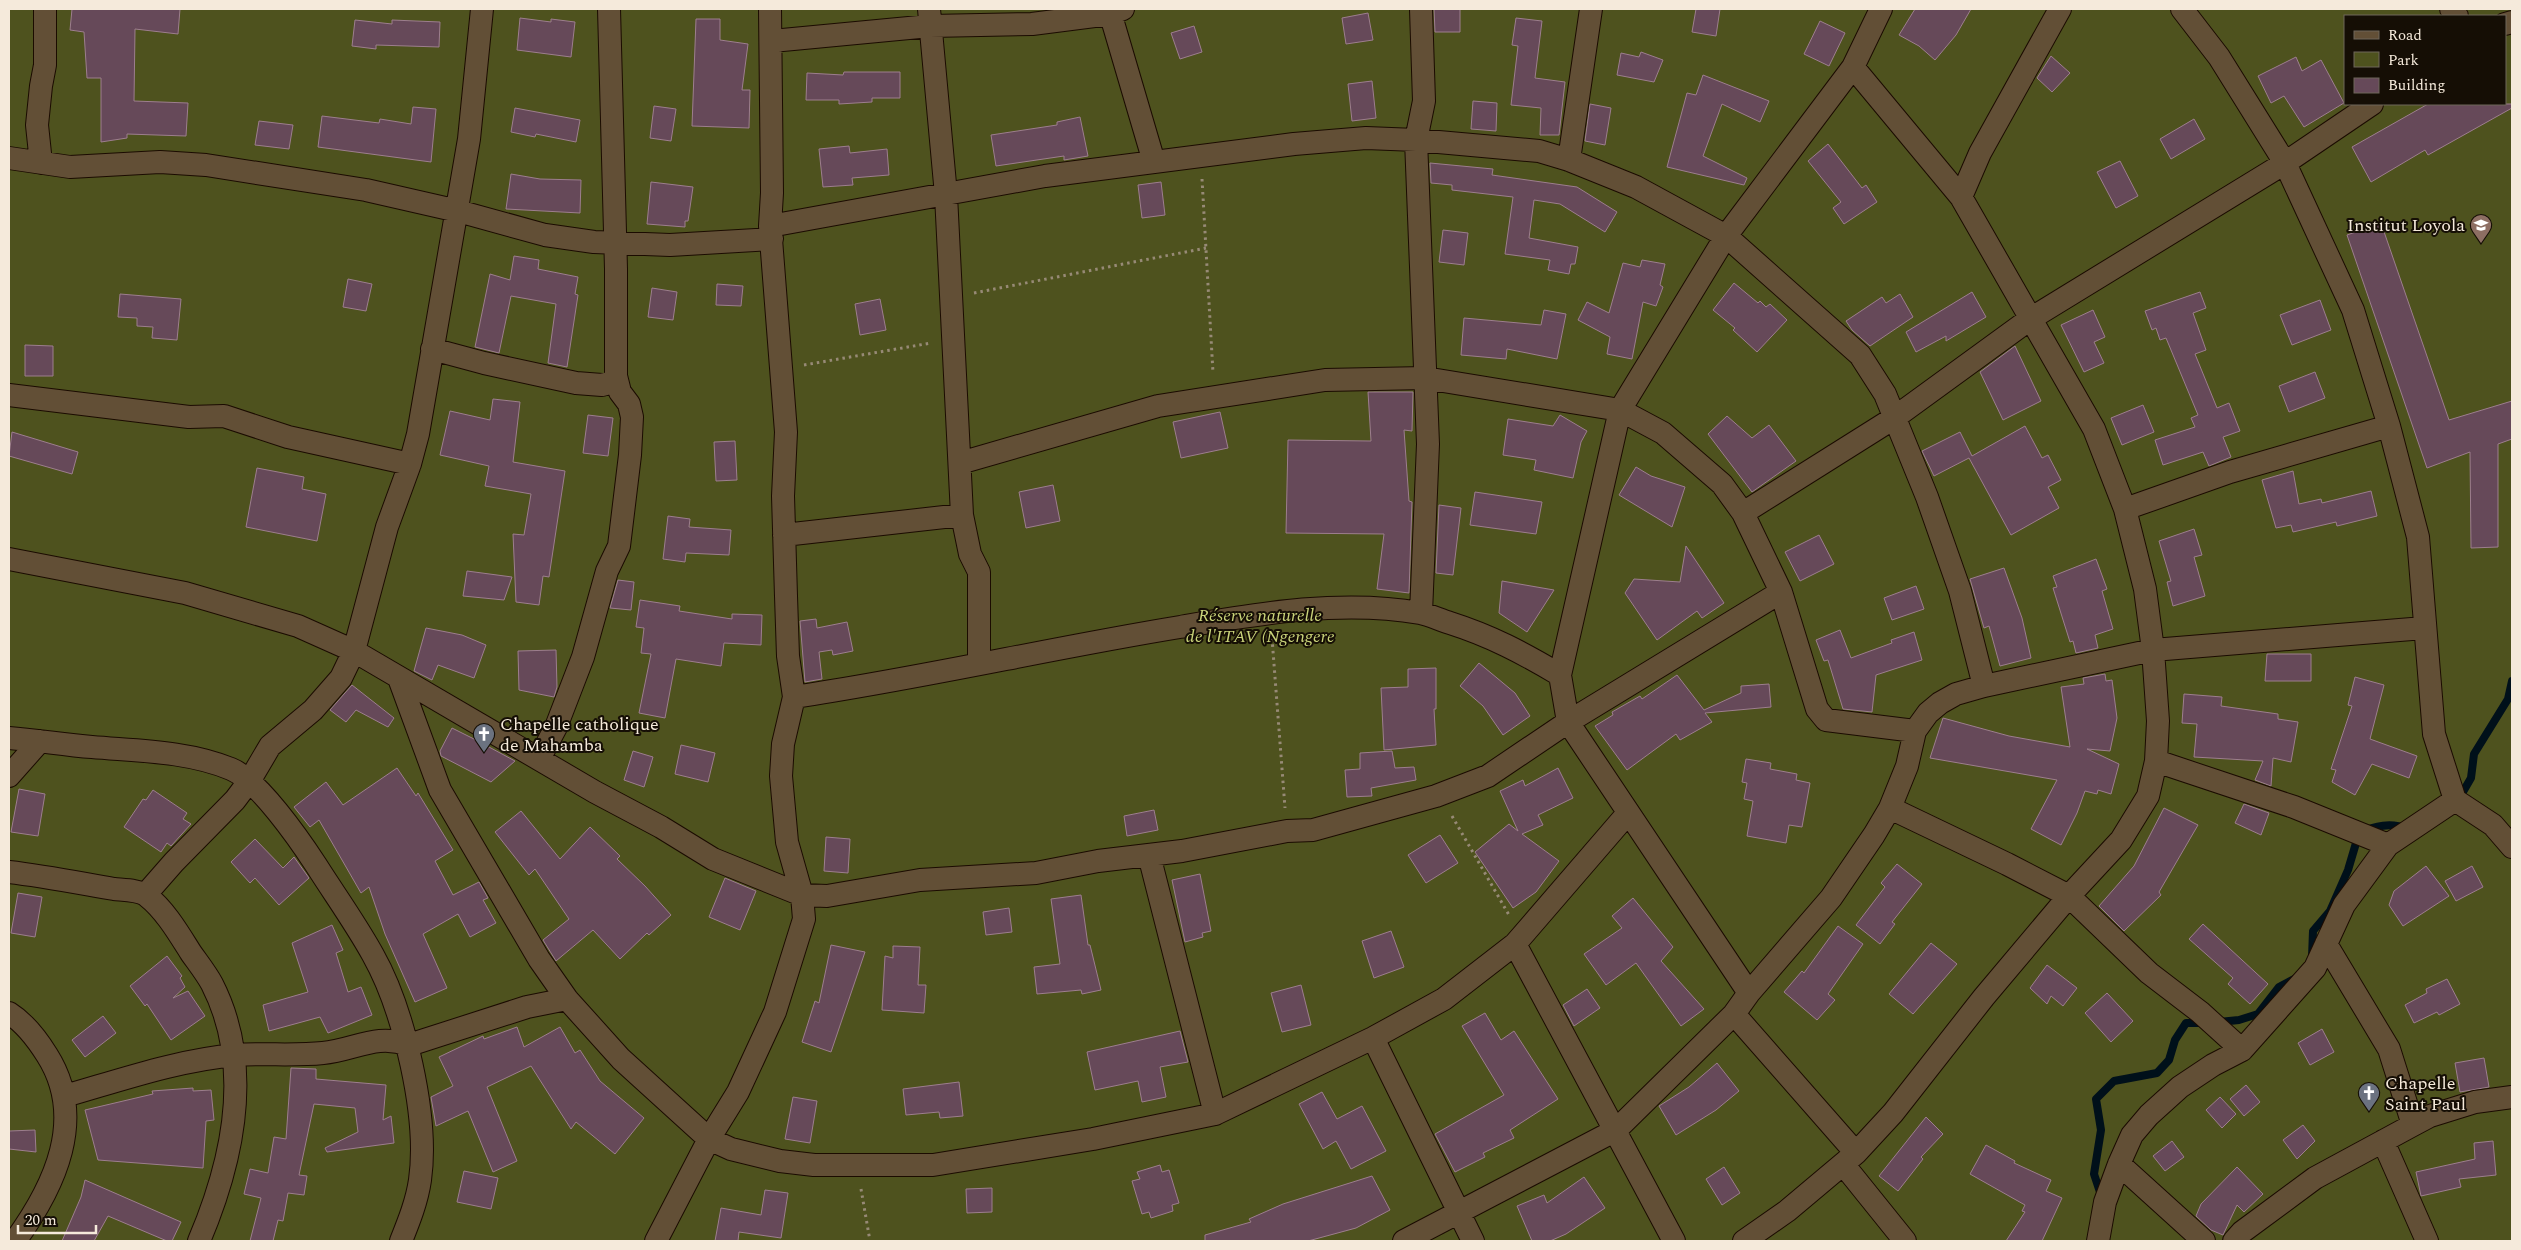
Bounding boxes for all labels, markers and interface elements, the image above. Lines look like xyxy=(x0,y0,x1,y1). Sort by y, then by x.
legend xyxy=(2344,15,2506,105)
text: Road xyxy=(2388,24,2422,47)
text: Park xyxy=(2388,49,2419,72)
text: Building xyxy=(2388,74,2445,97)
place label: Institut Loyola xyxy=(2347,212,2465,239)
school or university icon: Institut Loyola xyxy=(2469,213,2493,244)
park label: Réserve naturelle de l'ITAV (Ngengere xyxy=(1185,602,1335,650)
place label: Chapelle catholique de Mahamba xyxy=(500,711,659,759)
church icon: Chapelle catholique de Mahamba xyxy=(472,722,496,753)
place label: Chapelle Saint Paul xyxy=(2385,1070,2466,1118)
church icon: Chapelle Saint Paul xyxy=(2357,1081,2381,1112)
scale bar xyxy=(18,1202,95,1234)
text: 20 m xyxy=(25,1209,57,1232)

